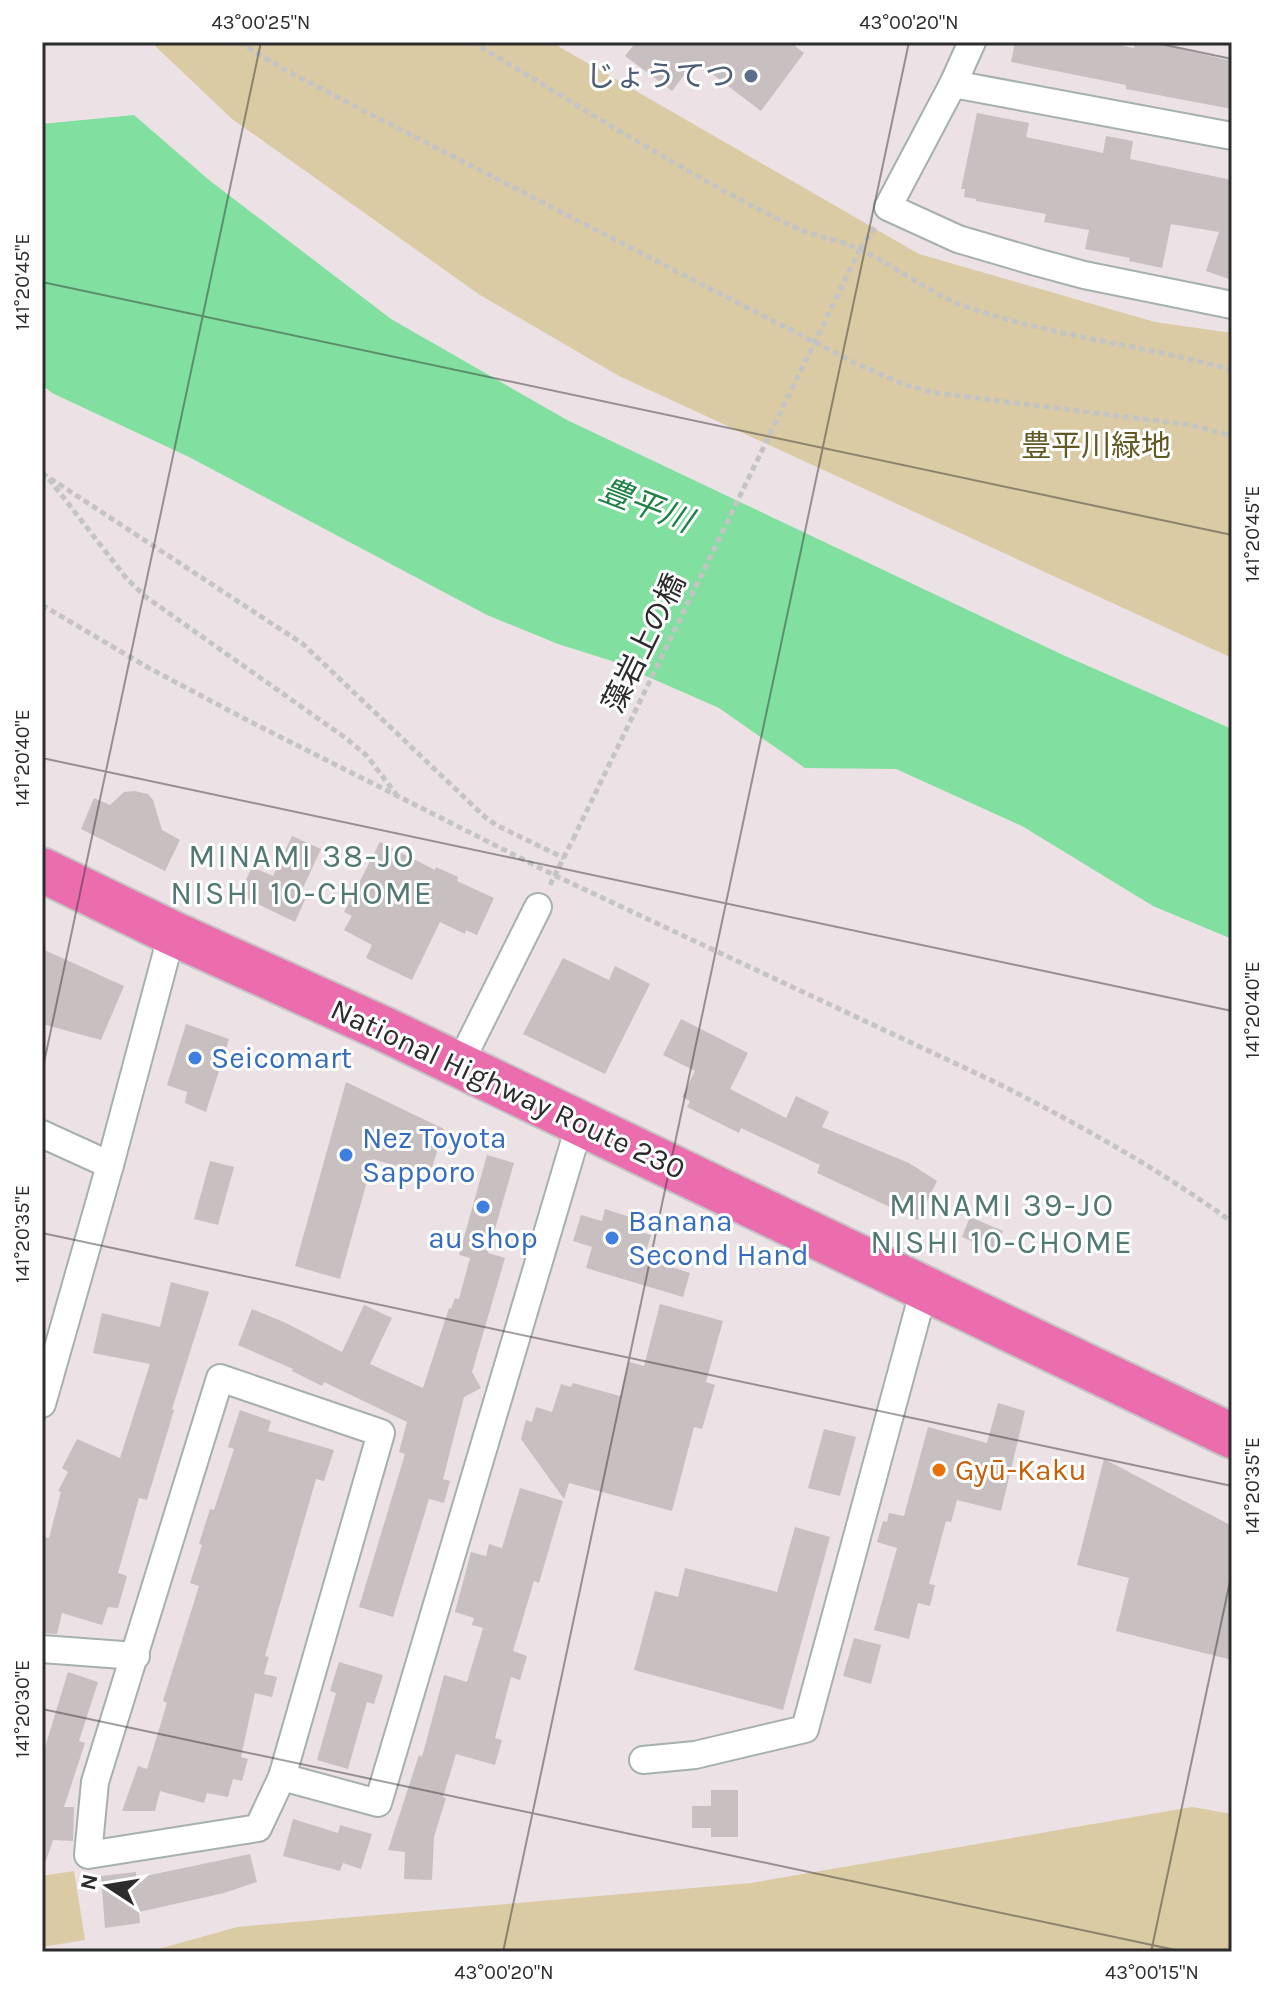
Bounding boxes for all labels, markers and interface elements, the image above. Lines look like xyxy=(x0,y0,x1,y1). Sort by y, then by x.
text: 43°00'25"N xyxy=(212,11,310,34)
text: 43°00'20"N xyxy=(859,11,959,34)
place label: じょうてつ xyxy=(586,58,735,94)
marker: じょうてつ xyxy=(742,67,760,85)
text: 141°20'45"E xyxy=(11,233,34,331)
park label: 豊平川緑地 xyxy=(1021,428,1171,464)
water label: 豊平川 xyxy=(594,471,700,541)
text: 141°20'45"E xyxy=(1241,485,1264,583)
street label: 藻岩上の橋 xyxy=(595,568,693,718)
text: 141°20'40"E xyxy=(11,709,34,807)
district label: MINAMI 38-JO NISHI 10-CHOME xyxy=(170,838,434,912)
text: 141°20'40"E xyxy=(1241,961,1264,1059)
street label: National Highway Route 230 xyxy=(325,991,691,1187)
place label: Seicomart xyxy=(211,1040,352,1076)
marker: Seicomart xyxy=(186,1049,204,1067)
place label: Nez Toyota Sapporo xyxy=(362,1120,506,1190)
marker: Nez Toyota Sapporo xyxy=(337,1146,355,1164)
text: 141°20'35"E xyxy=(11,1185,34,1283)
district label: MINAMI 39-JO NISHI 10-CHOME xyxy=(870,1187,1134,1261)
marker: au shop xyxy=(474,1198,492,1216)
place label: Banana Second Hand xyxy=(628,1203,809,1273)
place label: au shop xyxy=(428,1220,538,1256)
marker: Banana Second Hand xyxy=(603,1229,621,1247)
text: 141°20'35"E xyxy=(1241,1437,1264,1535)
place label: Gyū-Kaku xyxy=(955,1452,1087,1488)
marker: Gyū-Kaku xyxy=(930,1461,948,1479)
text: 141°20'30"E xyxy=(11,1660,34,1758)
north arrow xyxy=(68,1846,148,1926)
text: N xyxy=(75,1872,104,1892)
text: 43°00'20"N xyxy=(454,1961,554,1984)
text: 43°00'15"N xyxy=(1105,1961,1199,1984)

